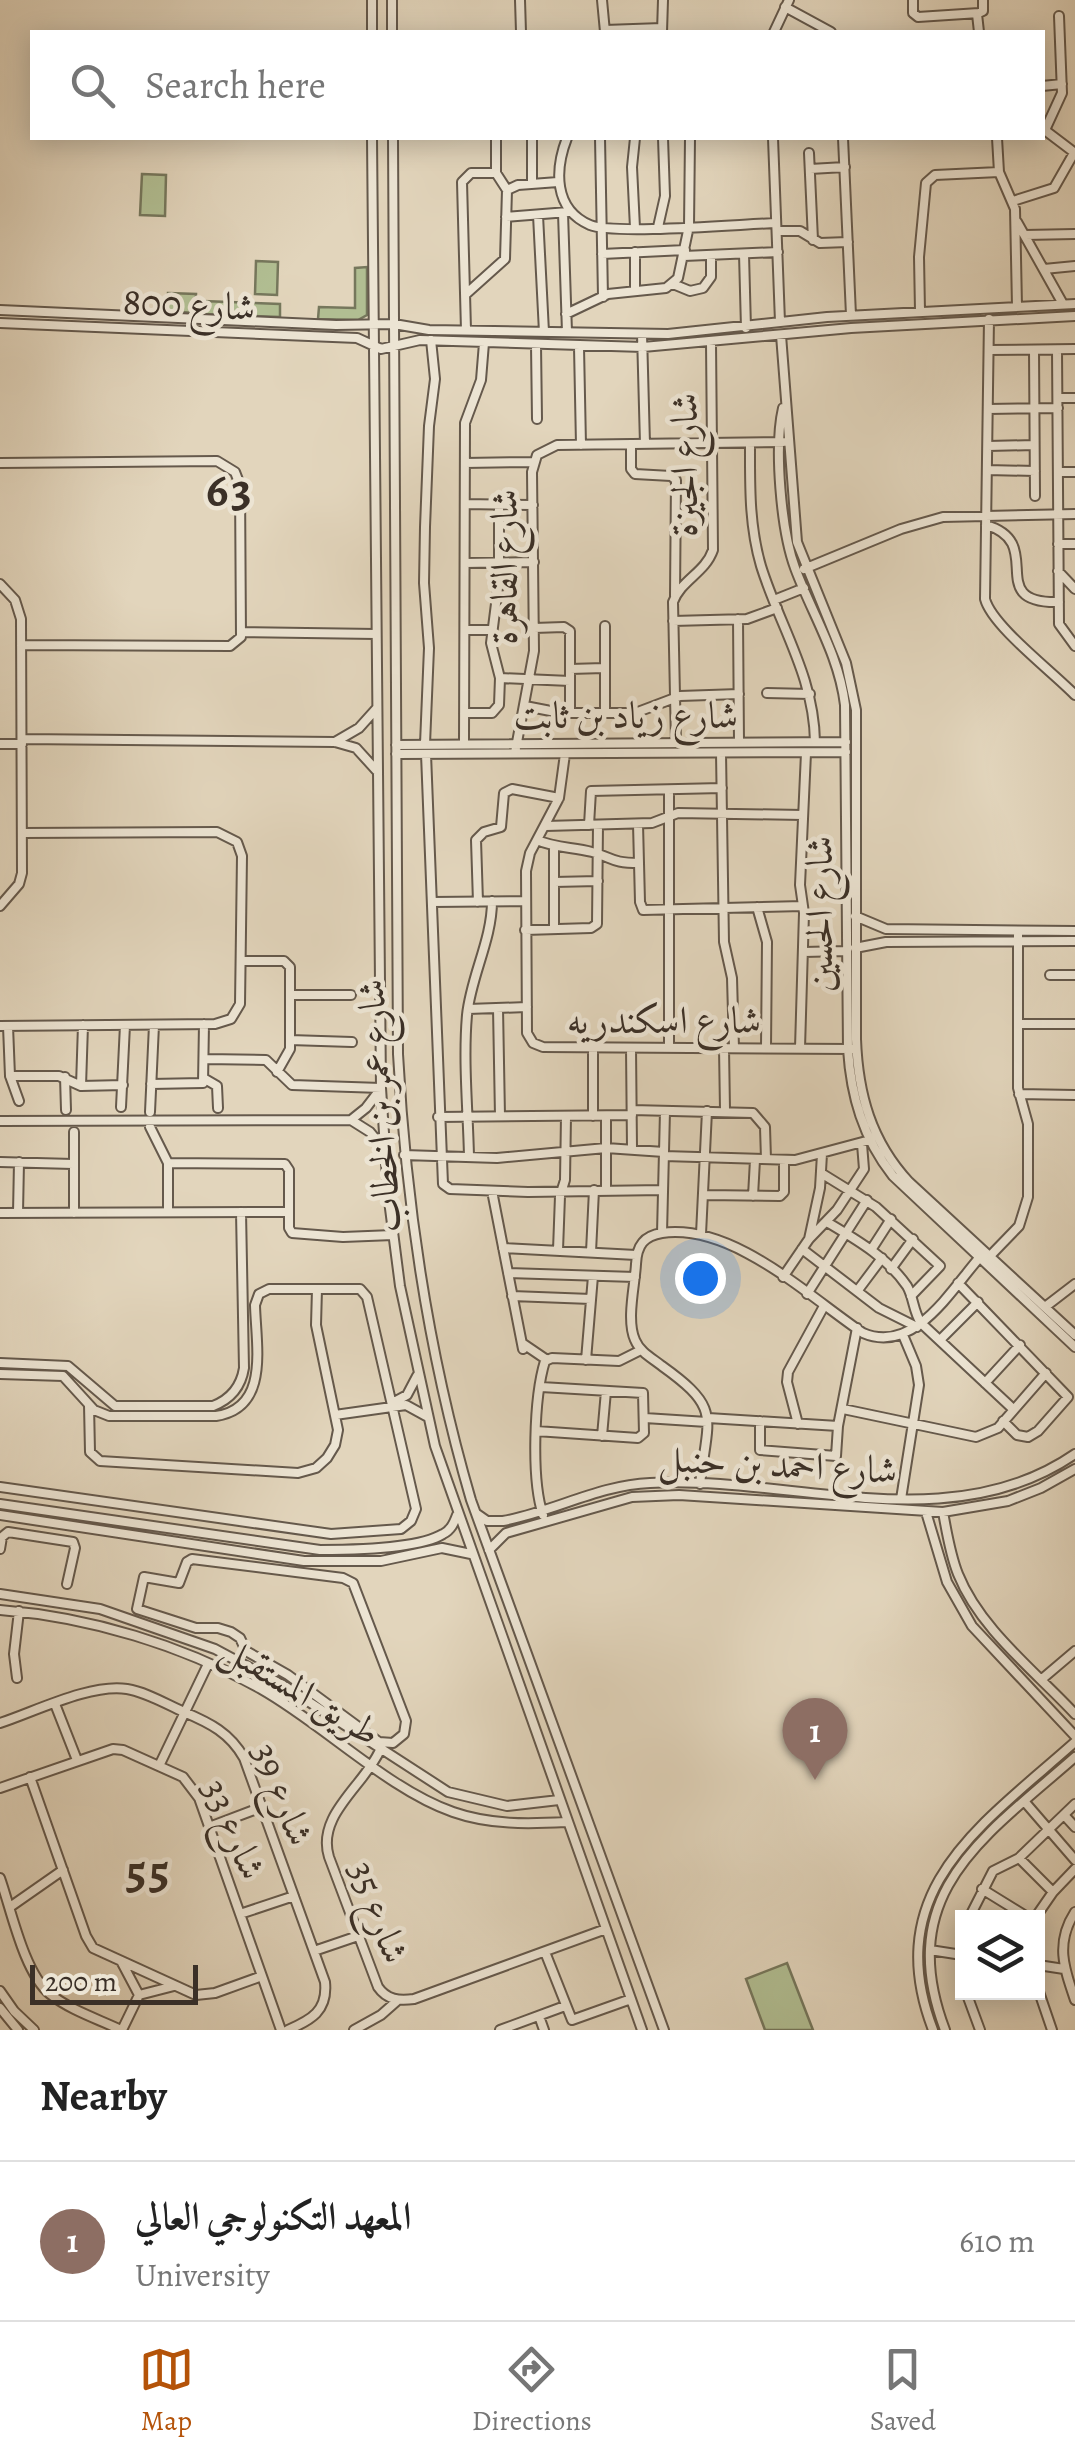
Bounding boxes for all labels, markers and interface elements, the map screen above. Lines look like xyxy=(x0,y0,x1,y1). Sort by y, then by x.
search box xyxy=(30,30,1045,140)
icon: search xyxy=(65,58,120,113)
text: Search here xyxy=(145,59,326,111)
street label: شارع 800 xyxy=(121,275,256,338)
street label: شارع الجيزة xyxy=(658,393,715,537)
district label: 63 xyxy=(206,457,254,523)
street label: شارع القاهرة xyxy=(478,489,535,645)
street label: شارع زياد بن ثابت xyxy=(514,689,738,746)
street label: شارع الحسين xyxy=(793,836,850,992)
street label: شارع عمر بن الخطاب xyxy=(344,977,419,1234)
street label: شارع اسكندريه xyxy=(567,994,761,1051)
your location xyxy=(675,1253,726,1304)
street label: شارع احمد بن حنبل xyxy=(657,1432,899,1501)
street label: طريق المستقبل xyxy=(211,1622,391,1759)
pin: 1 xyxy=(782,1698,848,1780)
street label: شارع 39 xyxy=(234,1735,327,1855)
street label: شارع 33 xyxy=(184,1770,279,1890)
district label: 55 xyxy=(126,1839,172,1905)
street label: شارع 35 xyxy=(331,1853,422,1972)
map controls xyxy=(955,1910,1045,2000)
button: layers xyxy=(955,1910,1045,2000)
scale bar xyxy=(30,1960,198,2004)
text: 200 m xyxy=(45,1963,117,2001)
text: Nearby xyxy=(40,2067,167,2124)
text: المعهد التكنولوجي العالي xyxy=(135,2190,412,2242)
text: 1 xyxy=(67,2219,78,2263)
text: 610 m xyxy=(959,2219,1035,2263)
text: University xyxy=(135,2253,270,2297)
tab: Map xyxy=(139,2342,194,2440)
tab: Directions xyxy=(472,2342,592,2440)
tab: Saved xyxy=(870,2342,936,2440)

